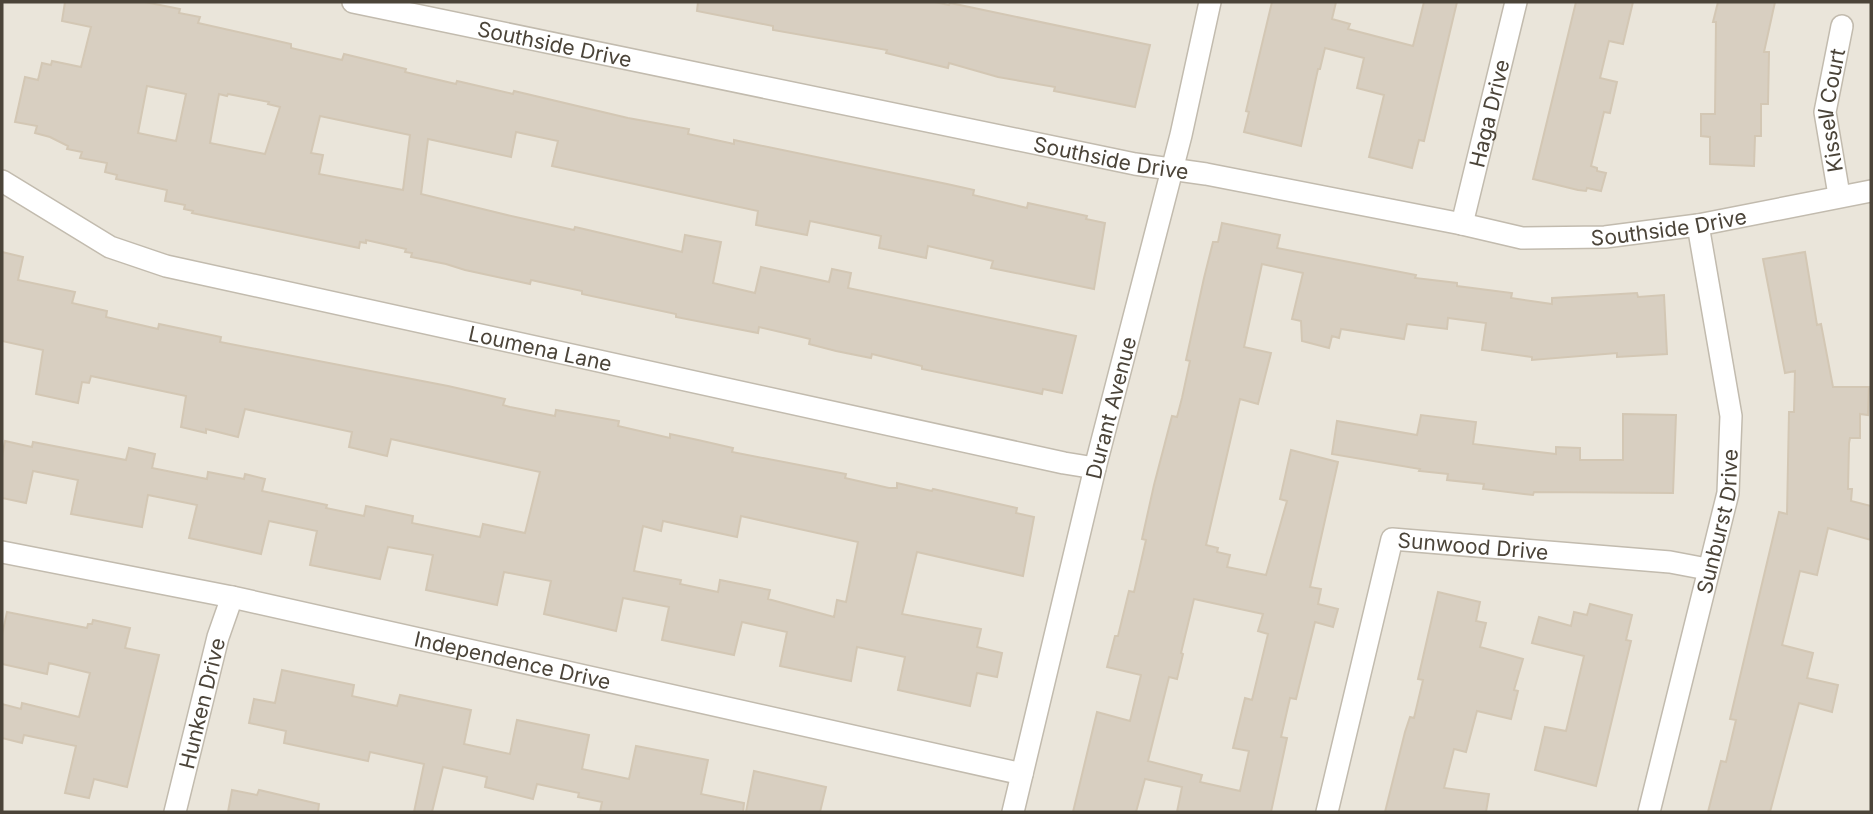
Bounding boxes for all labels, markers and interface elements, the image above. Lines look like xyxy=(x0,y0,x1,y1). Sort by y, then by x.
street label: Southside Drive xyxy=(475,16,634,72)
street label: Kissell Court xyxy=(1812,46,1850,174)
street label: Haga Drive xyxy=(1464,57,1514,170)
street label: Southside Drive xyxy=(1031,131,1190,184)
street label: Southside Drive xyxy=(1591,203,1749,250)
street label: Loumena Lane xyxy=(466,320,614,376)
street label: Durant Avenue xyxy=(1080,334,1141,481)
street label: Sunburst Drive xyxy=(1691,448,1742,596)
street label: Sunwood Drive xyxy=(1397,527,1549,564)
street label: Independence Drive xyxy=(412,626,613,694)
street label: Hunken Drive xyxy=(174,635,230,771)

